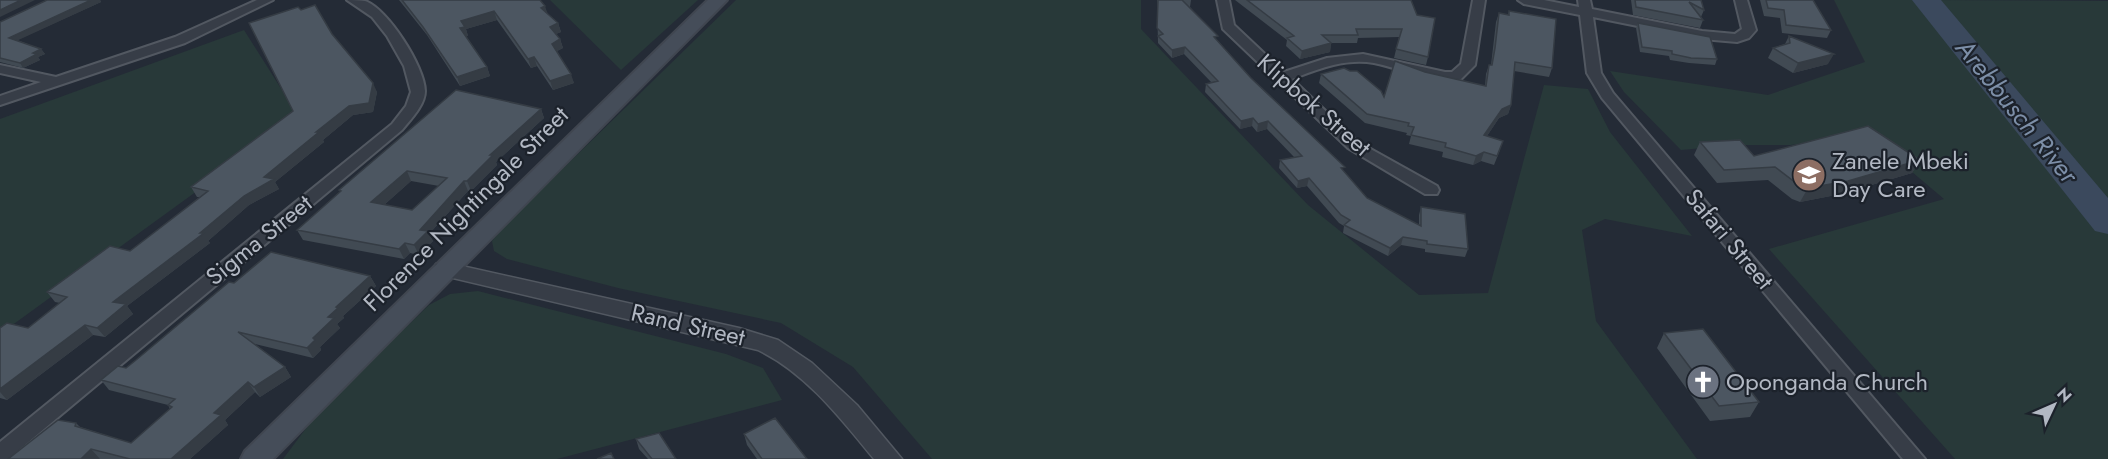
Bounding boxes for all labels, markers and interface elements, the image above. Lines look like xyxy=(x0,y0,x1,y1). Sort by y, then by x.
water label: Arebbusch River xyxy=(1946,30,2088,192)
street label: Klipbok Street xyxy=(1250,45,1379,164)
street label: Florence Nightingale Street xyxy=(355,98,576,319)
place label: Zanele Mbeki Day Care xyxy=(1832,143,1969,206)
school or university icon: Zanele Mbeki Day Care xyxy=(1791,157,1827,193)
street label: Safari Street xyxy=(1677,181,1782,297)
street label: Sigma Street xyxy=(198,186,320,293)
street label: Rand Street xyxy=(628,294,749,355)
church icon: Oponganda Church xyxy=(1685,364,1721,400)
place label: Oponganda Church xyxy=(1726,364,1928,399)
north arrow xyxy=(2024,375,2084,435)
text: N xyxy=(2052,382,2077,407)

